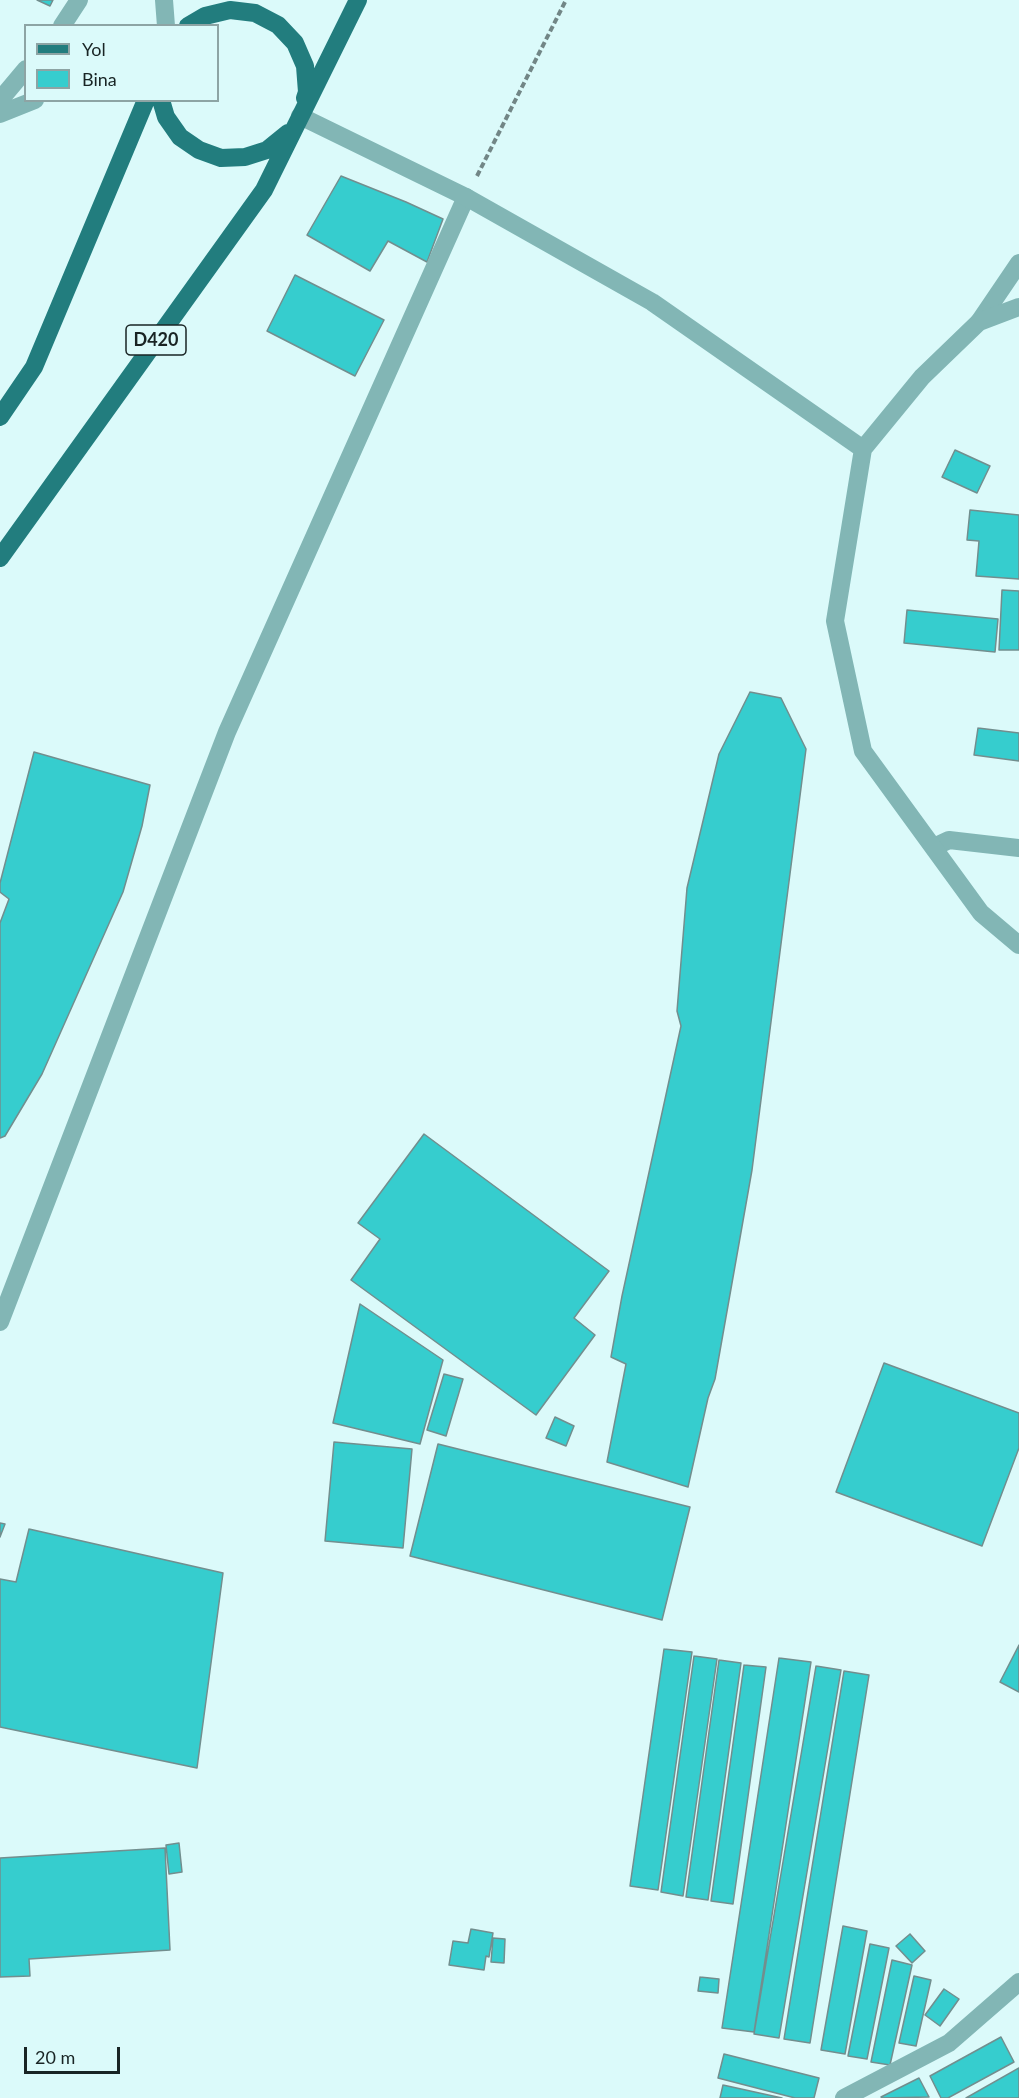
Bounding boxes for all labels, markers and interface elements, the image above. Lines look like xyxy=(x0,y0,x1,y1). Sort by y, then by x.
legend xyxy=(24,24,219,102)
text: Yol xyxy=(82,38,106,60)
text: Bina xyxy=(82,68,117,90)
road number: D420 xyxy=(126,325,186,355)
scale bar xyxy=(27,2035,123,2073)
text: 20 m xyxy=(35,2046,75,2068)

